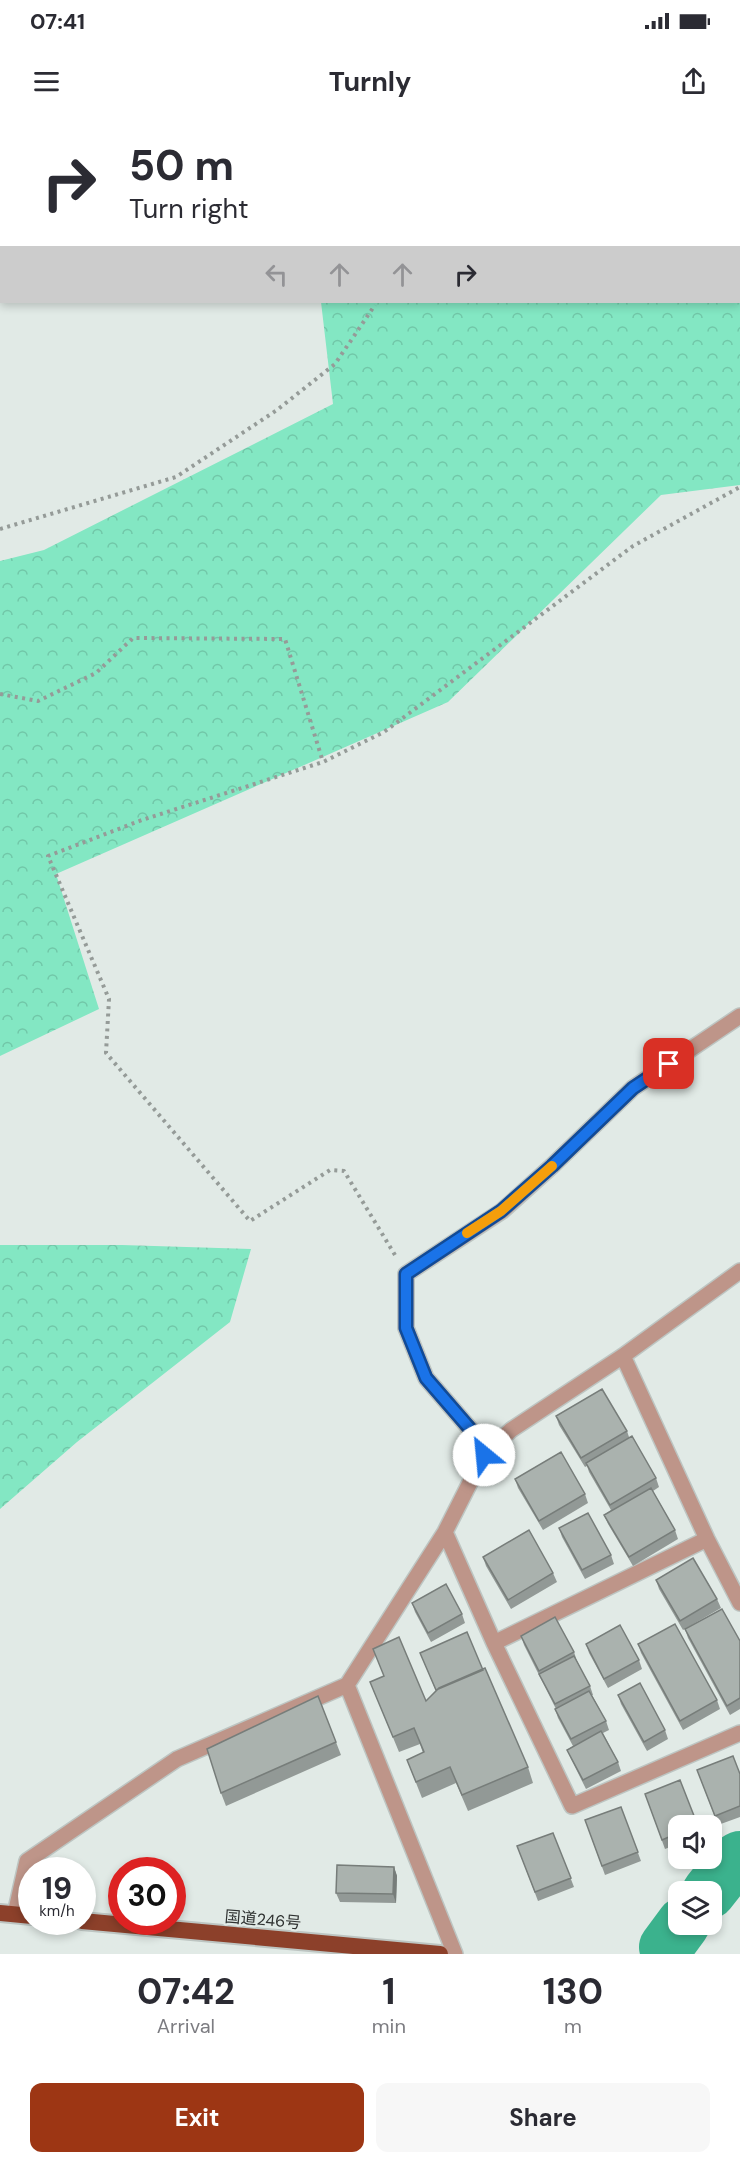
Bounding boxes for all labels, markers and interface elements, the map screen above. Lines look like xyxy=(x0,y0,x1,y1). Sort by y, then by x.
text: 07:41 xyxy=(30,7,85,36)
text: Turnly xyxy=(329,64,411,99)
icon: menu xyxy=(30,65,63,98)
icon: share xyxy=(677,65,710,98)
text: 50 m xyxy=(129,138,234,193)
icon: right xyxy=(30,144,108,222)
text: Turn right xyxy=(129,191,249,226)
icon: left xyxy=(260,258,293,291)
icon: ahead xyxy=(323,258,356,291)
icon: ahead xyxy=(386,258,419,291)
icon: right xyxy=(449,258,482,291)
pin xyxy=(643,1038,694,1089)
icon: arrive xyxy=(652,1047,685,1080)
position arrow xyxy=(452,1423,516,1487)
map controls xyxy=(668,1815,722,1935)
button: sound xyxy=(668,1815,722,1869)
speed limit sign: 30 xyxy=(108,1857,186,1935)
text: 19 xyxy=(42,1869,72,1908)
button: layers xyxy=(668,1881,722,1935)
text: km/h xyxy=(39,1901,75,1921)
street label: 国道246号 xyxy=(224,1906,302,1933)
text: 07:42 xyxy=(137,1968,235,2015)
text: 1 xyxy=(382,1968,395,2015)
text: 130 xyxy=(543,1968,603,2015)
text: Arrival xyxy=(157,2013,215,2039)
text: min xyxy=(372,2013,406,2039)
text: m xyxy=(564,2013,582,2039)
button: Exit xyxy=(30,2083,364,2152)
button: Share xyxy=(376,2083,710,2152)

